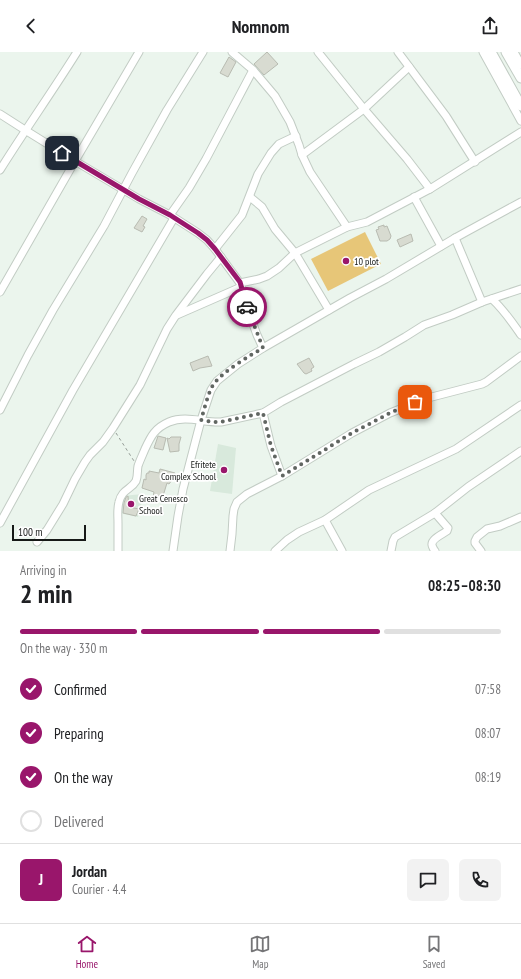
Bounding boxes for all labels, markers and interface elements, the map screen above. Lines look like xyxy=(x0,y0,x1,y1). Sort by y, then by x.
icon: back xyxy=(20,15,42,37)
text: Nomnom xyxy=(232,15,289,38)
icon: share xyxy=(479,15,501,37)
pin xyxy=(45,136,79,170)
icon: home xyxy=(51,142,73,164)
place label: 10 plot xyxy=(354,255,379,268)
marker: 10 plot xyxy=(341,256,351,266)
courier xyxy=(227,287,267,327)
icon: car xyxy=(236,296,258,318)
pin xyxy=(398,385,432,419)
icon: bag xyxy=(404,391,426,413)
place label: Efritete Complex School xyxy=(161,458,217,483)
marker: Efritete Complex School xyxy=(219,465,229,475)
place label: Great Cenesco School xyxy=(139,492,188,517)
marker: Great Cenesco School xyxy=(126,499,136,509)
scale bar xyxy=(12,523,86,542)
text: 100 m xyxy=(18,525,42,539)
text: Arriving in xyxy=(20,562,67,579)
text: 08:25–08:30 xyxy=(428,576,501,595)
text: 2 min xyxy=(20,577,73,610)
text: On the way · 330 m xyxy=(20,640,107,657)
icon: check xyxy=(20,678,42,700)
text: Confirmed xyxy=(54,680,107,699)
text: 07:58 xyxy=(475,681,501,698)
icon: check xyxy=(20,722,42,744)
text: Preparing xyxy=(54,724,104,743)
text: 08:07 xyxy=(475,725,501,742)
icon: check xyxy=(20,766,42,788)
text: On the way xyxy=(54,768,113,787)
text: 08:19 xyxy=(475,769,501,786)
text: Delivered xyxy=(54,812,104,831)
button: chat xyxy=(407,859,449,901)
button: phone xyxy=(459,859,501,901)
text: Jordan xyxy=(72,862,107,881)
text: J xyxy=(39,870,43,889)
text: Courier · 4.4 xyxy=(72,881,126,898)
tab: Home xyxy=(76,933,98,971)
tab: Map xyxy=(249,933,271,971)
tab: Saved xyxy=(423,933,445,971)

